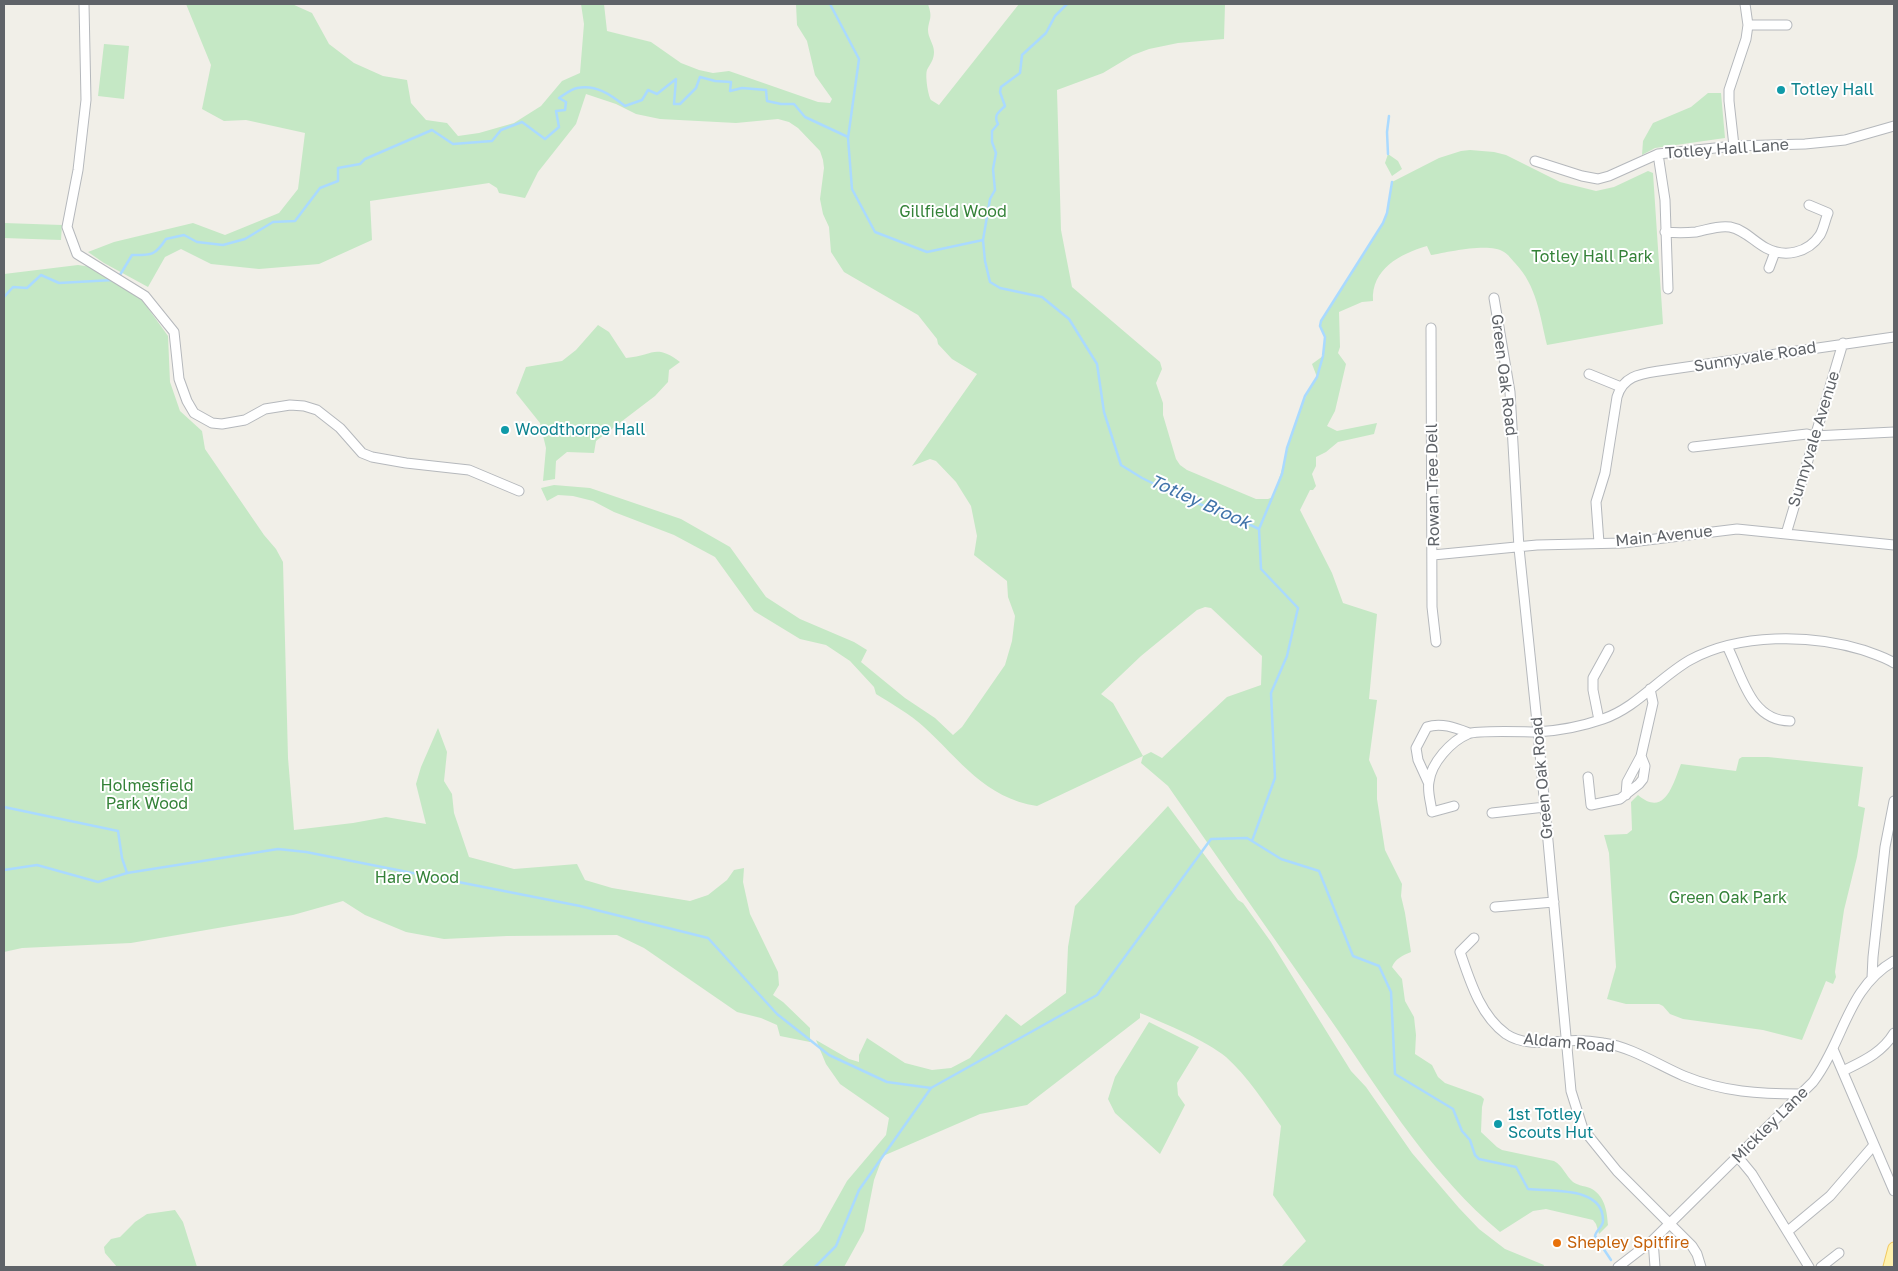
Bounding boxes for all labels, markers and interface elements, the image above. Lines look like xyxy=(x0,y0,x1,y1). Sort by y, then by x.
place label: Totley Hall xyxy=(1791,80,1874,100)
marker: Totley Hall xyxy=(1775,84,1787,96)
street label: Totley Hall Lane xyxy=(1664,135,1790,163)
park label: Gillfield Wood xyxy=(899,202,1007,222)
park label: Totley Hall Park xyxy=(1531,247,1653,267)
street label: Green Oak Road xyxy=(1487,313,1521,437)
street label: Sunnyvale Road xyxy=(1692,338,1818,376)
street label: Sunnyvale Avenue xyxy=(1784,369,1844,509)
place label: Woodthorpe Hall xyxy=(515,420,645,440)
street label: Rowan Tree Dell xyxy=(1422,423,1444,547)
marker: Woodthorpe Hall xyxy=(499,424,511,436)
water label: Totley Brook xyxy=(1146,470,1254,534)
street label: Main Avenue xyxy=(1615,521,1713,551)
street label: Green Oak Road xyxy=(1527,716,1557,840)
park label: Holmesfield Park Wood xyxy=(100,776,194,814)
park label: Hare Wood xyxy=(375,868,459,888)
park label: Green Oak Park xyxy=(1669,888,1787,908)
street label: Aldam Road xyxy=(1523,1029,1615,1057)
street label: Mickley Lane xyxy=(1728,1083,1812,1167)
place label: 1st Totley Scouts Hut xyxy=(1508,1105,1593,1143)
marker: 1st Totley Scouts Hut xyxy=(1492,1118,1504,1130)
place label: Shepley Spitfire xyxy=(1567,1233,1689,1253)
marker: Shepley Spitfire xyxy=(1551,1237,1563,1249)

